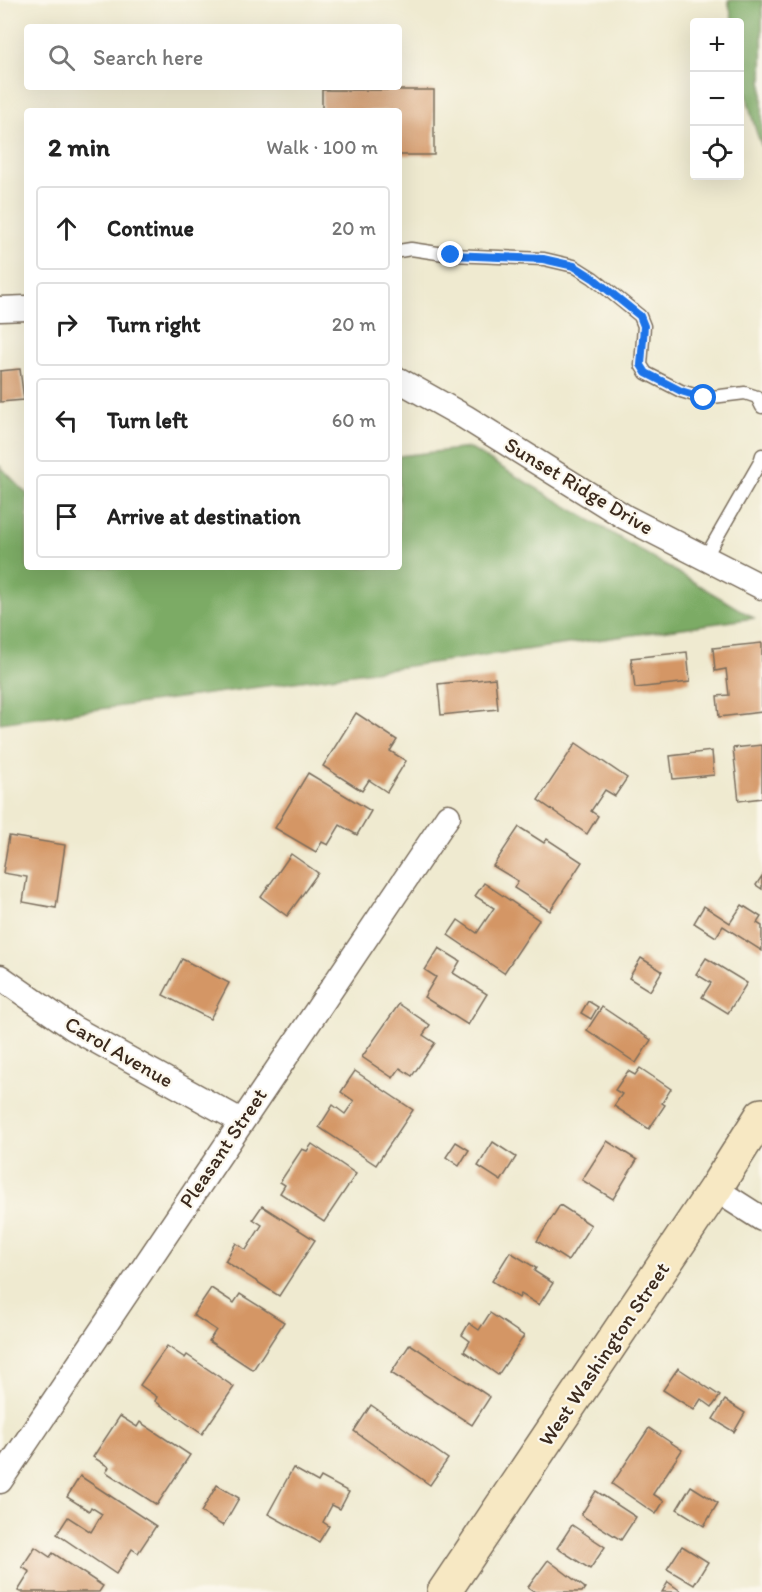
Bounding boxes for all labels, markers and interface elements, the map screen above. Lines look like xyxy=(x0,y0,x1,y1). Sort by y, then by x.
map controls xyxy=(690,18,744,180)
button: + xyxy=(690,18,744,72)
search box xyxy=(24,24,402,90)
icon: search xyxy=(45,41,78,74)
text: Search here xyxy=(93,44,203,71)
button: − xyxy=(690,72,744,126)
button: locate xyxy=(690,126,744,180)
text: 2 min xyxy=(48,131,110,163)
text: Walk · 100 m xyxy=(266,135,378,159)
icon: ahead xyxy=(50,212,83,245)
text: Continue xyxy=(107,215,194,242)
text: 20 m xyxy=(332,216,376,240)
route end xyxy=(437,241,463,267)
icon: right xyxy=(50,308,83,341)
text: Turn right xyxy=(107,311,201,338)
text: 20 m xyxy=(332,312,376,336)
route start xyxy=(690,384,716,410)
icon: left xyxy=(50,404,83,437)
text: Turn left xyxy=(107,407,188,434)
text: 60 m xyxy=(332,408,376,432)
street label: Sunset Ridge Drive xyxy=(500,431,658,540)
icon: arrive xyxy=(50,500,83,533)
text: Arrive at destination xyxy=(107,503,301,530)
street label: Carol Avenue xyxy=(61,1011,178,1093)
street label: Pleasant Street xyxy=(173,1083,272,1212)
street label: West Washington Street xyxy=(533,1257,674,1450)

